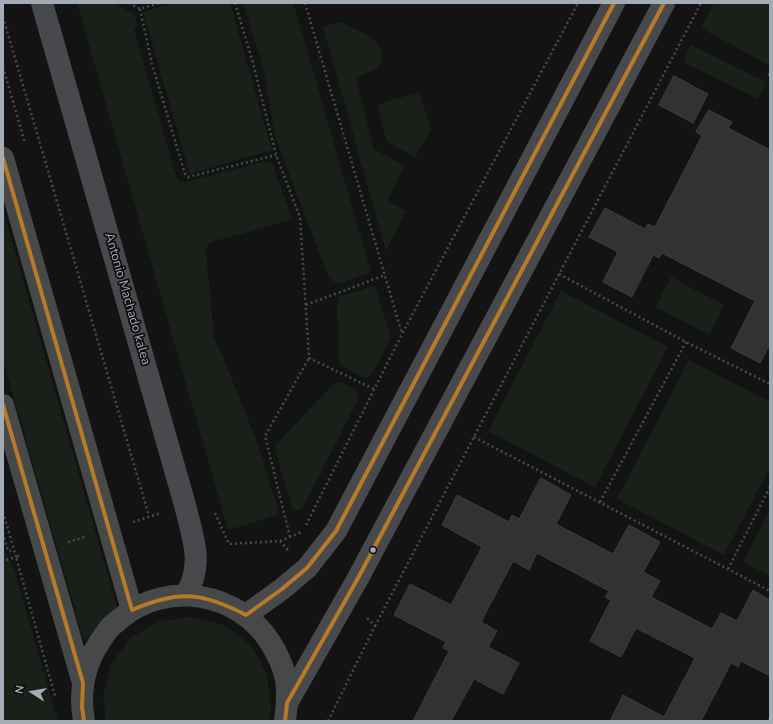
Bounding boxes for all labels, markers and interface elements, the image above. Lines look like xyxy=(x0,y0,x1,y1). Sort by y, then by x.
street label: Antonio Machado kalea xyxy=(101,231,153,367)
unlabelled marker xyxy=(368,545,378,555)
north arrow xyxy=(12,672,52,712)
text: N xyxy=(12,684,28,695)

